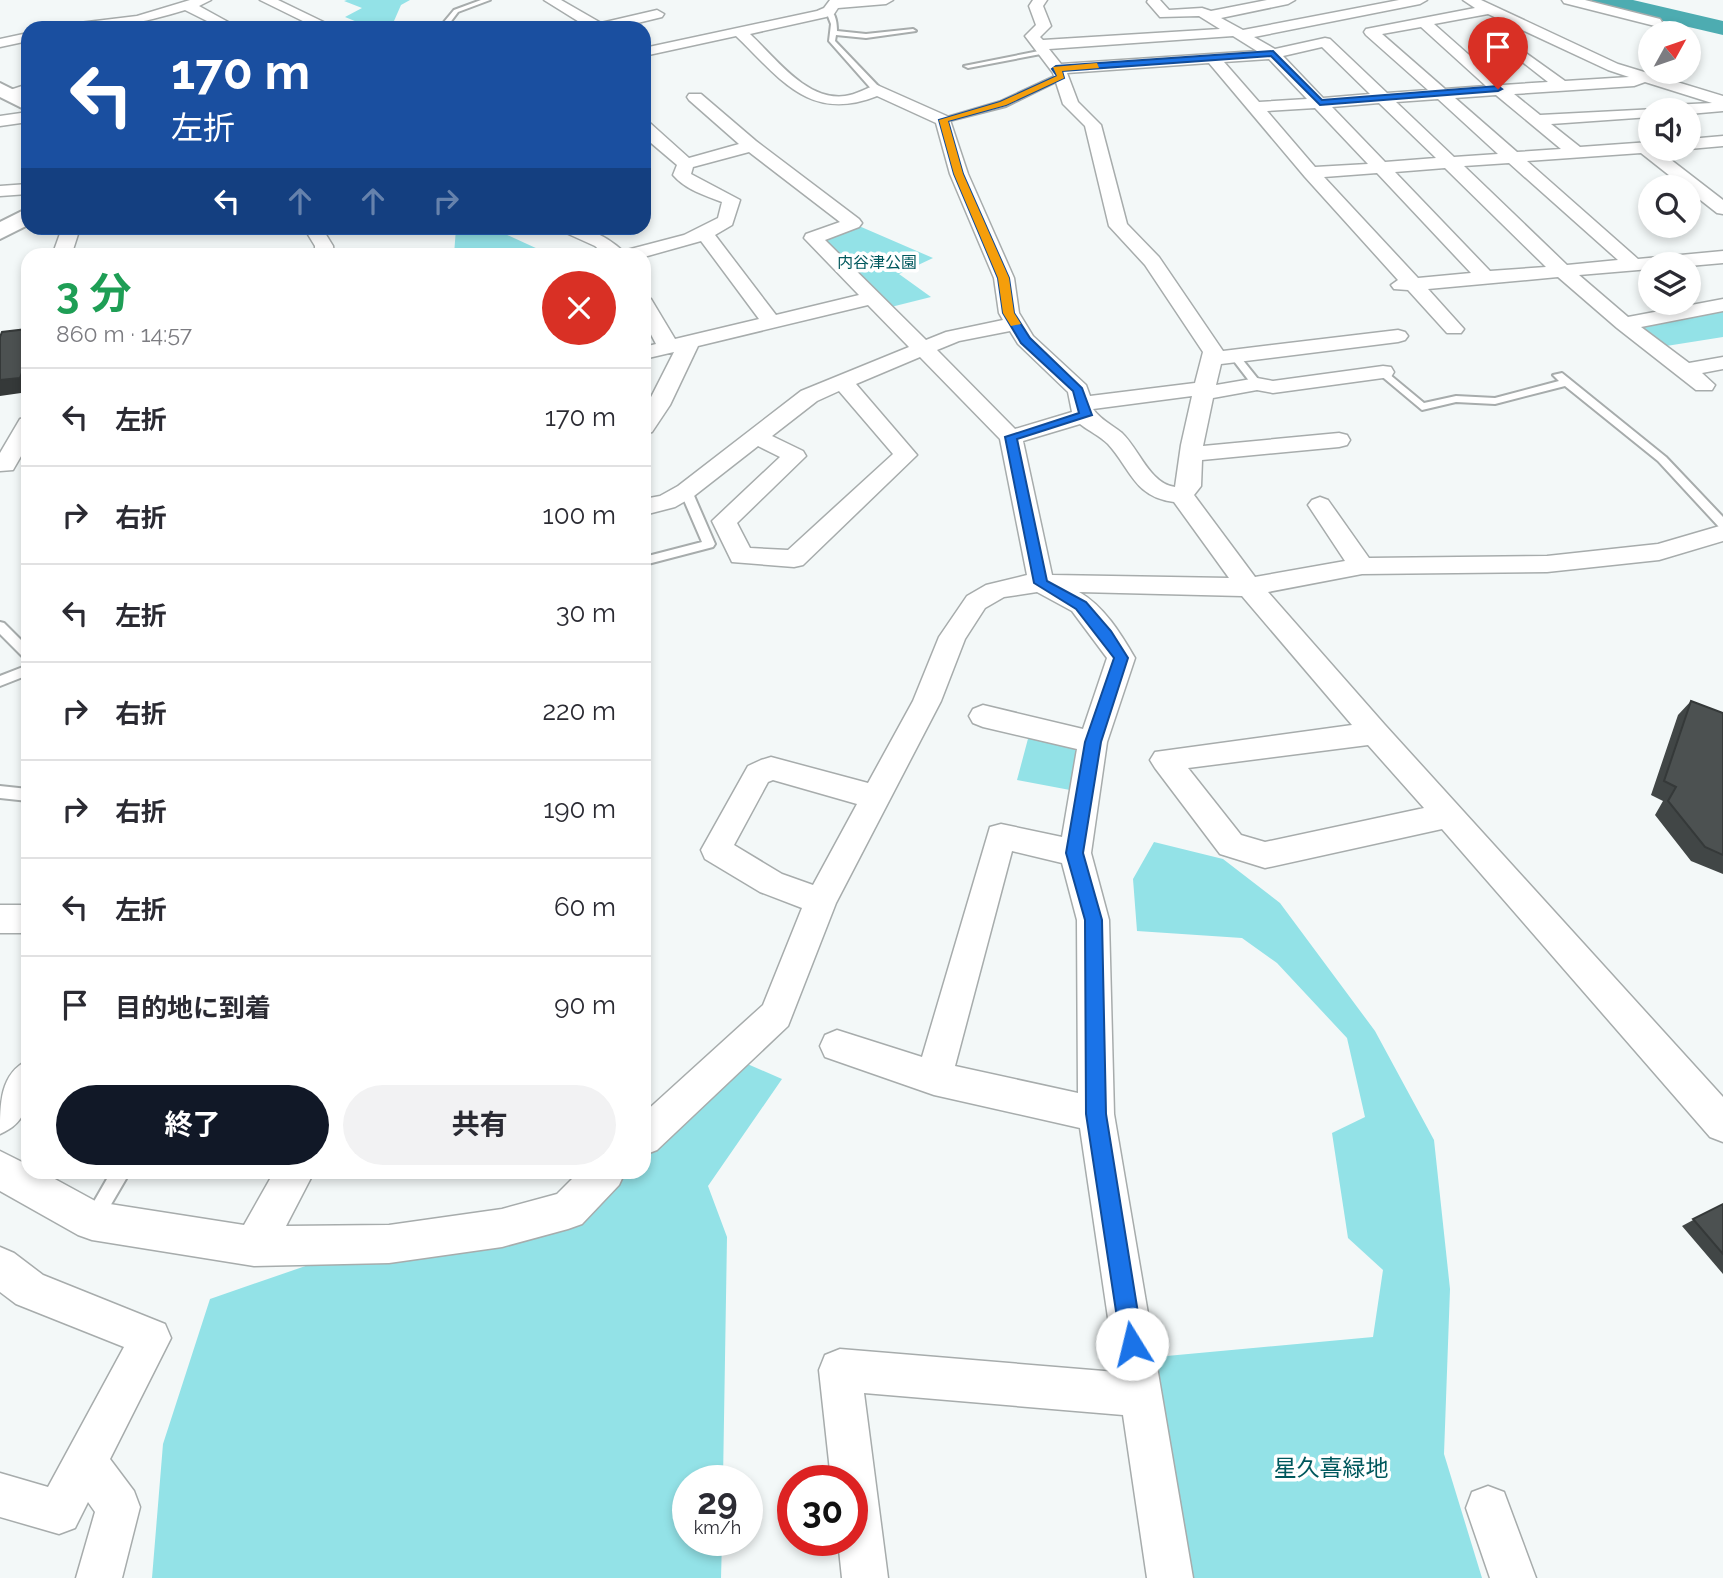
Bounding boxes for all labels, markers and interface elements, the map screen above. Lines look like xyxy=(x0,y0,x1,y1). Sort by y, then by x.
pin xyxy=(1468,17,1528,89)
north arrow xyxy=(1638,21,1701,84)
map controls xyxy=(1638,21,1701,315)
icon: arrive xyxy=(1479,28,1517,66)
text: 170 m xyxy=(171,43,310,100)
icon: left xyxy=(56,49,147,140)
button: sound xyxy=(1638,98,1701,161)
text: 左折 xyxy=(171,109,235,146)
button: search xyxy=(1638,175,1701,238)
icon: left xyxy=(208,182,246,220)
icon: ahead xyxy=(281,182,319,220)
icon: ahead xyxy=(354,182,392,220)
icon: right xyxy=(427,182,465,220)
button: layers xyxy=(1638,252,1701,315)
park label: 内谷津公園 xyxy=(837,253,917,272)
text: 3 分 xyxy=(56,269,132,318)
button: close xyxy=(542,271,616,345)
text: 860 m · 14:57 xyxy=(56,320,192,347)
icon: left xyxy=(56,398,94,436)
text: 170 m xyxy=(545,402,616,432)
text: 左折 xyxy=(115,405,167,435)
icon: right xyxy=(56,496,94,534)
text: 100 m xyxy=(543,500,616,530)
text: 右折 xyxy=(115,503,167,533)
icon: left xyxy=(56,594,94,632)
text: 30 m xyxy=(556,598,616,628)
text: 左折 xyxy=(115,601,167,631)
icon: right xyxy=(56,692,94,730)
text: 220 m xyxy=(542,696,616,726)
text: 右折 xyxy=(115,699,167,729)
icon: right xyxy=(56,790,94,828)
text: 190 m xyxy=(543,794,616,824)
text: 右折 xyxy=(115,797,167,827)
icon: left xyxy=(56,888,94,926)
text: 60 m xyxy=(554,892,616,922)
text: 左折 xyxy=(115,895,167,925)
icon: arrive xyxy=(56,986,94,1024)
text: 90 m xyxy=(554,990,616,1020)
text: 目的地に到着 xyxy=(115,993,271,1023)
button: 終了 xyxy=(56,1085,329,1165)
button: 共有 xyxy=(343,1085,616,1165)
position arrow xyxy=(1095,1307,1169,1381)
park label: 星久喜緑地 xyxy=(1274,1454,1389,1481)
speed limit sign: 30 xyxy=(777,1465,868,1556)
text: 29 xyxy=(697,1481,738,1522)
text: km/h xyxy=(694,1517,741,1538)

